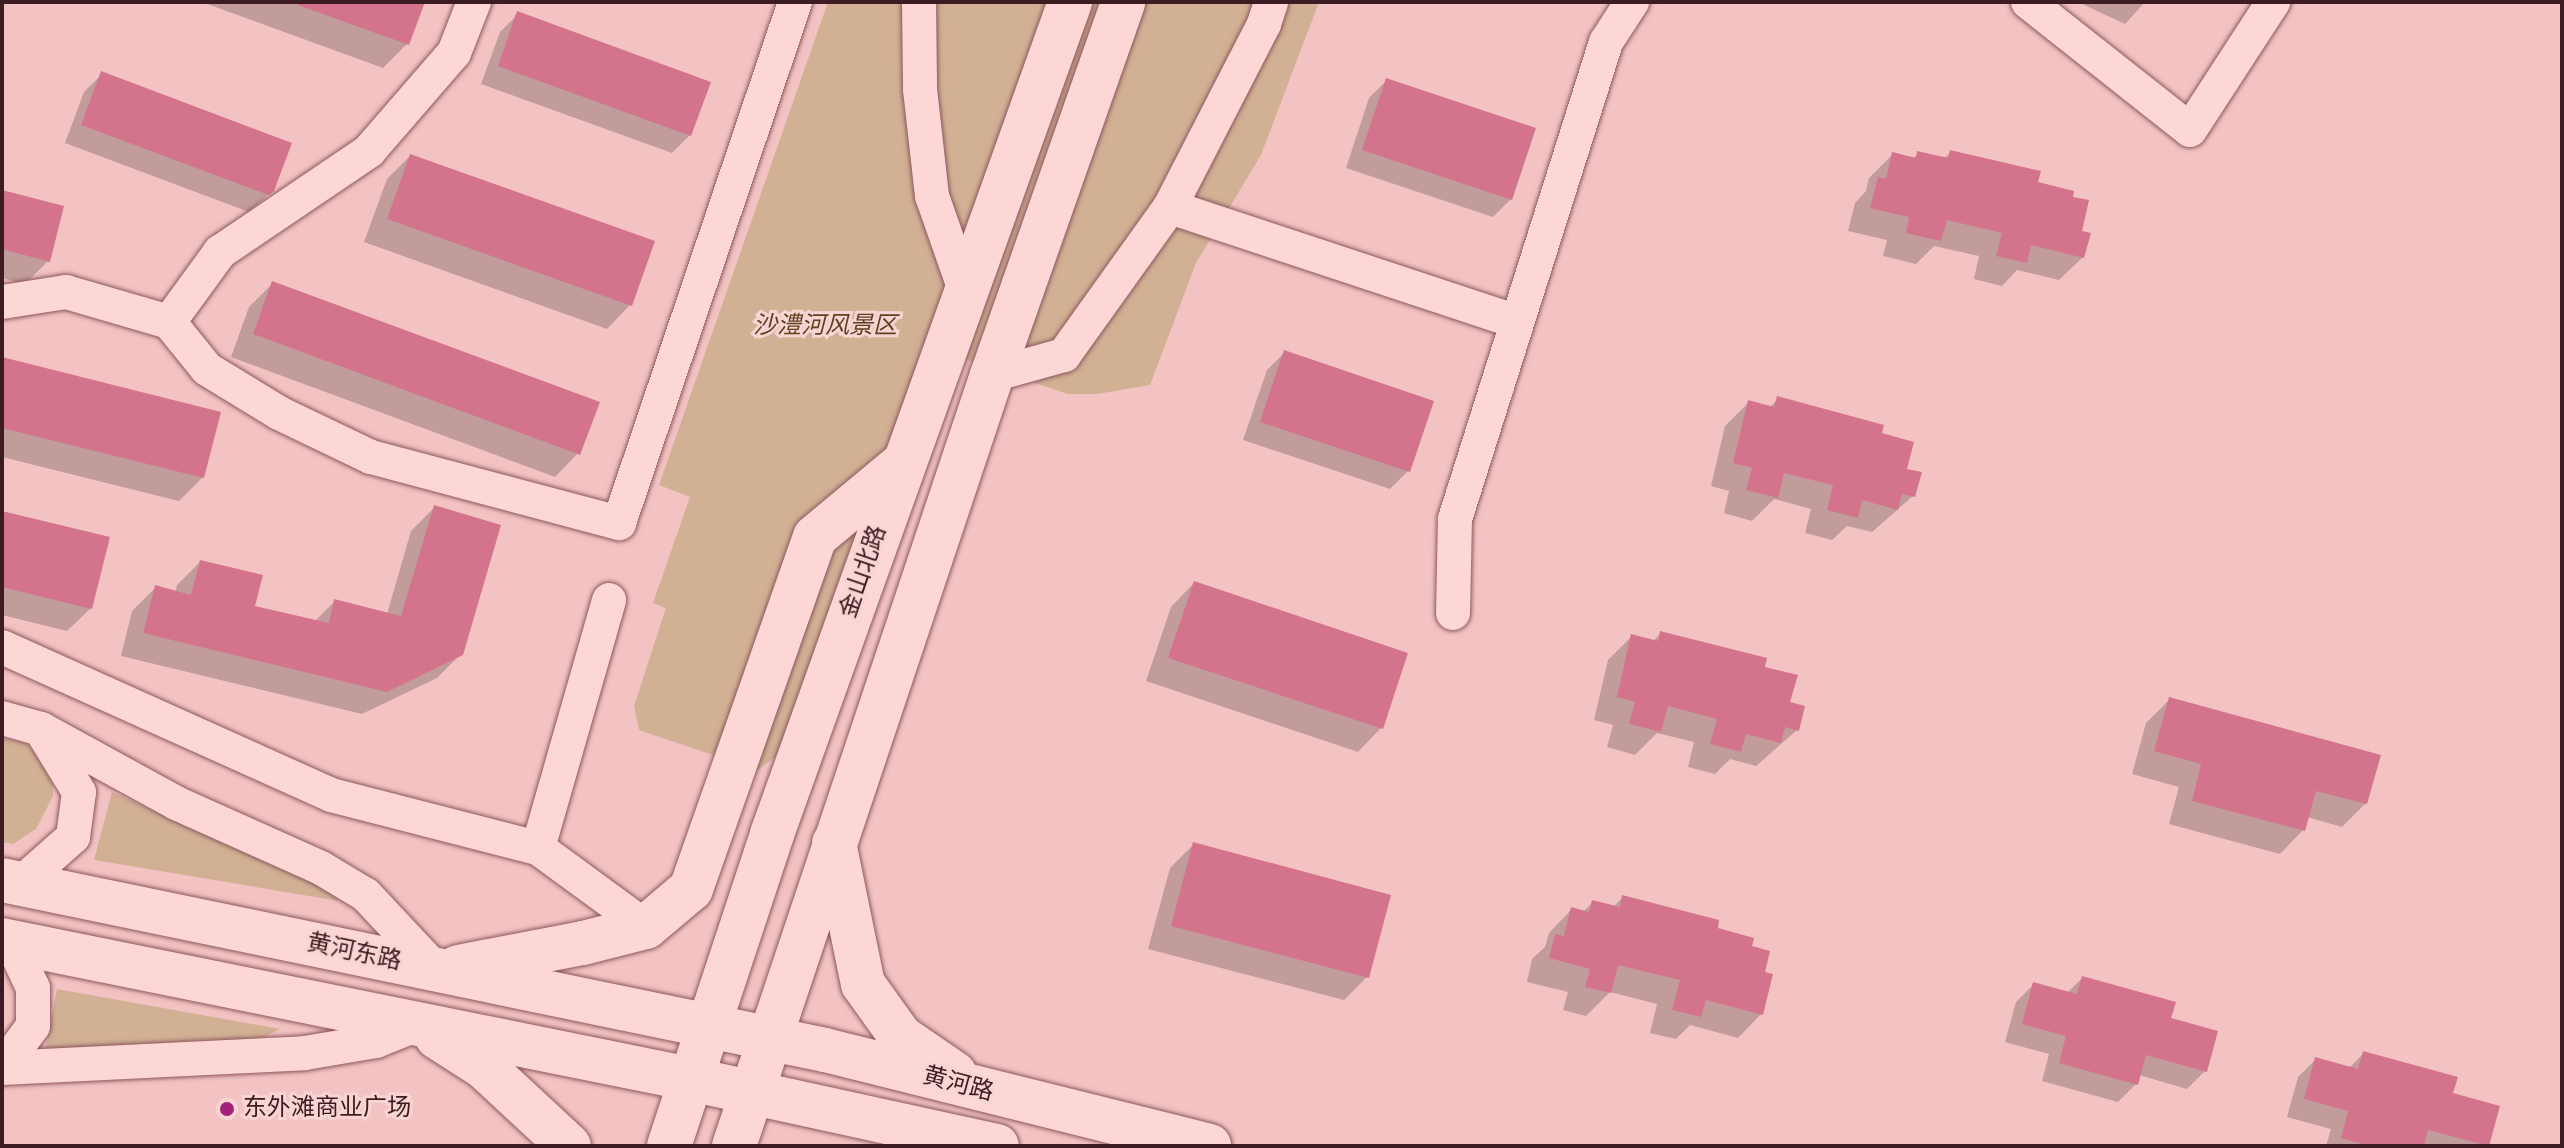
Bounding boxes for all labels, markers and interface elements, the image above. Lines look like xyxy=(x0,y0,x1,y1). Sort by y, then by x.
park label: 沙澧河风景区 xyxy=(753,313,897,341)
street label: 金山北路 xyxy=(835,522,893,622)
street label: 黄河东路 xyxy=(304,929,404,977)
street label: 黄河路 xyxy=(919,1062,997,1108)
place label: 东外滩商业广场 xyxy=(243,1095,411,1123)
marker: 东外滩商业广场 xyxy=(218,1100,236,1118)

